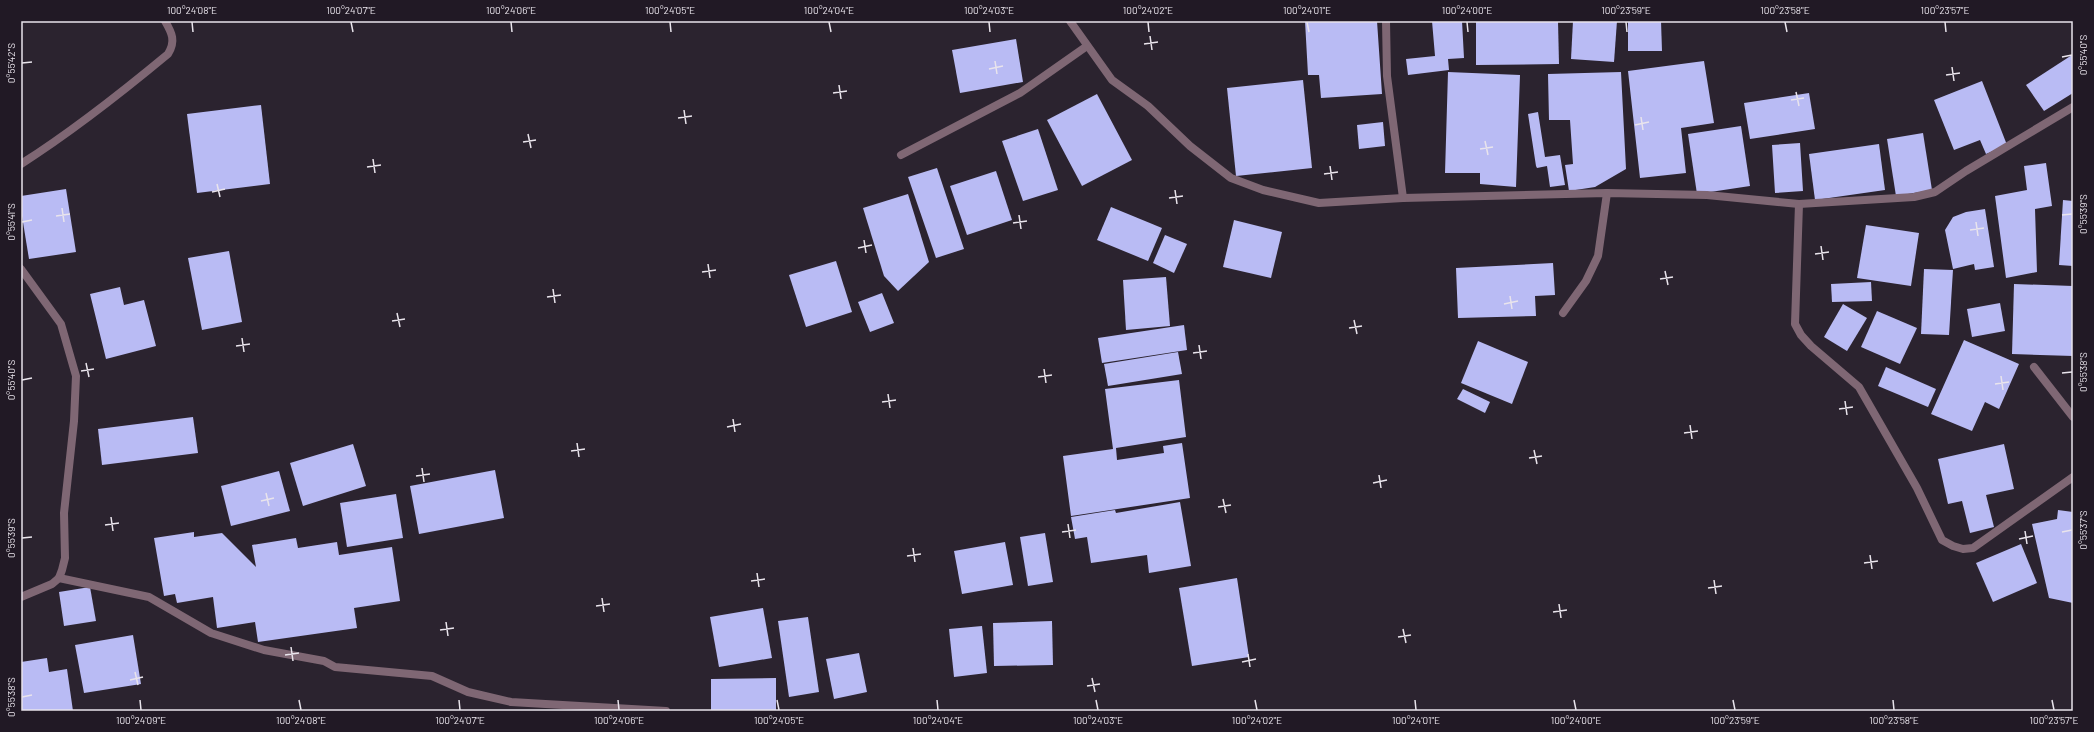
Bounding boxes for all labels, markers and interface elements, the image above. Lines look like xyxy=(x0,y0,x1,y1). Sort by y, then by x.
text: 100°24'08"E xyxy=(167,4,217,16)
text: 100°24'07"E xyxy=(326,4,376,16)
text: 100°24'06"E xyxy=(486,4,536,16)
text: 100°24'05"E xyxy=(645,4,695,16)
text: 100°24'04"E xyxy=(804,4,854,16)
text: 100°24'03"E xyxy=(964,4,1014,16)
text: 100°24'02"E xyxy=(1123,4,1173,16)
text: 100°24'01"E xyxy=(1283,4,1331,16)
text: 100°24'00"E xyxy=(1442,4,1492,16)
text: 100°23'59"E xyxy=(1601,4,1651,16)
text: 100°23'58"E xyxy=(1760,4,1810,16)
text: 100°23'57"E xyxy=(1921,4,1969,16)
text: 0°55'40"S xyxy=(2077,35,2089,75)
text: 0°55'42"S xyxy=(5,43,17,83)
text: 0°55'39"S xyxy=(2077,194,2089,234)
text: 0°55'41"S xyxy=(5,203,17,241)
text: 0°55'38"S xyxy=(2077,352,2089,392)
text: 0°55'40"S xyxy=(5,360,17,400)
text: 0°55'37"S xyxy=(2077,510,2089,550)
text: 0°55'39"S xyxy=(5,518,17,558)
text: 0°55'38"S xyxy=(5,677,17,717)
text: 100°24'09"E xyxy=(116,714,166,726)
text: 100°24'08"E xyxy=(276,714,326,726)
text: 100°24'07"E xyxy=(435,714,485,726)
text: 100°24'06"E xyxy=(594,714,644,726)
text: 100°24'05"E xyxy=(754,714,804,726)
text: 100°24'04"E xyxy=(913,714,963,726)
text: 100°24'03"E xyxy=(1073,714,1123,726)
text: 100°24'02"E xyxy=(1232,714,1282,726)
text: 100°24'01"E xyxy=(1392,714,1440,726)
text: 100°24'00"E xyxy=(1551,714,1601,726)
text: 100°23'59"E xyxy=(1710,714,1760,726)
text: 100°23'58"E xyxy=(1869,714,1919,726)
text: 100°23'57"E xyxy=(2030,714,2078,726)

